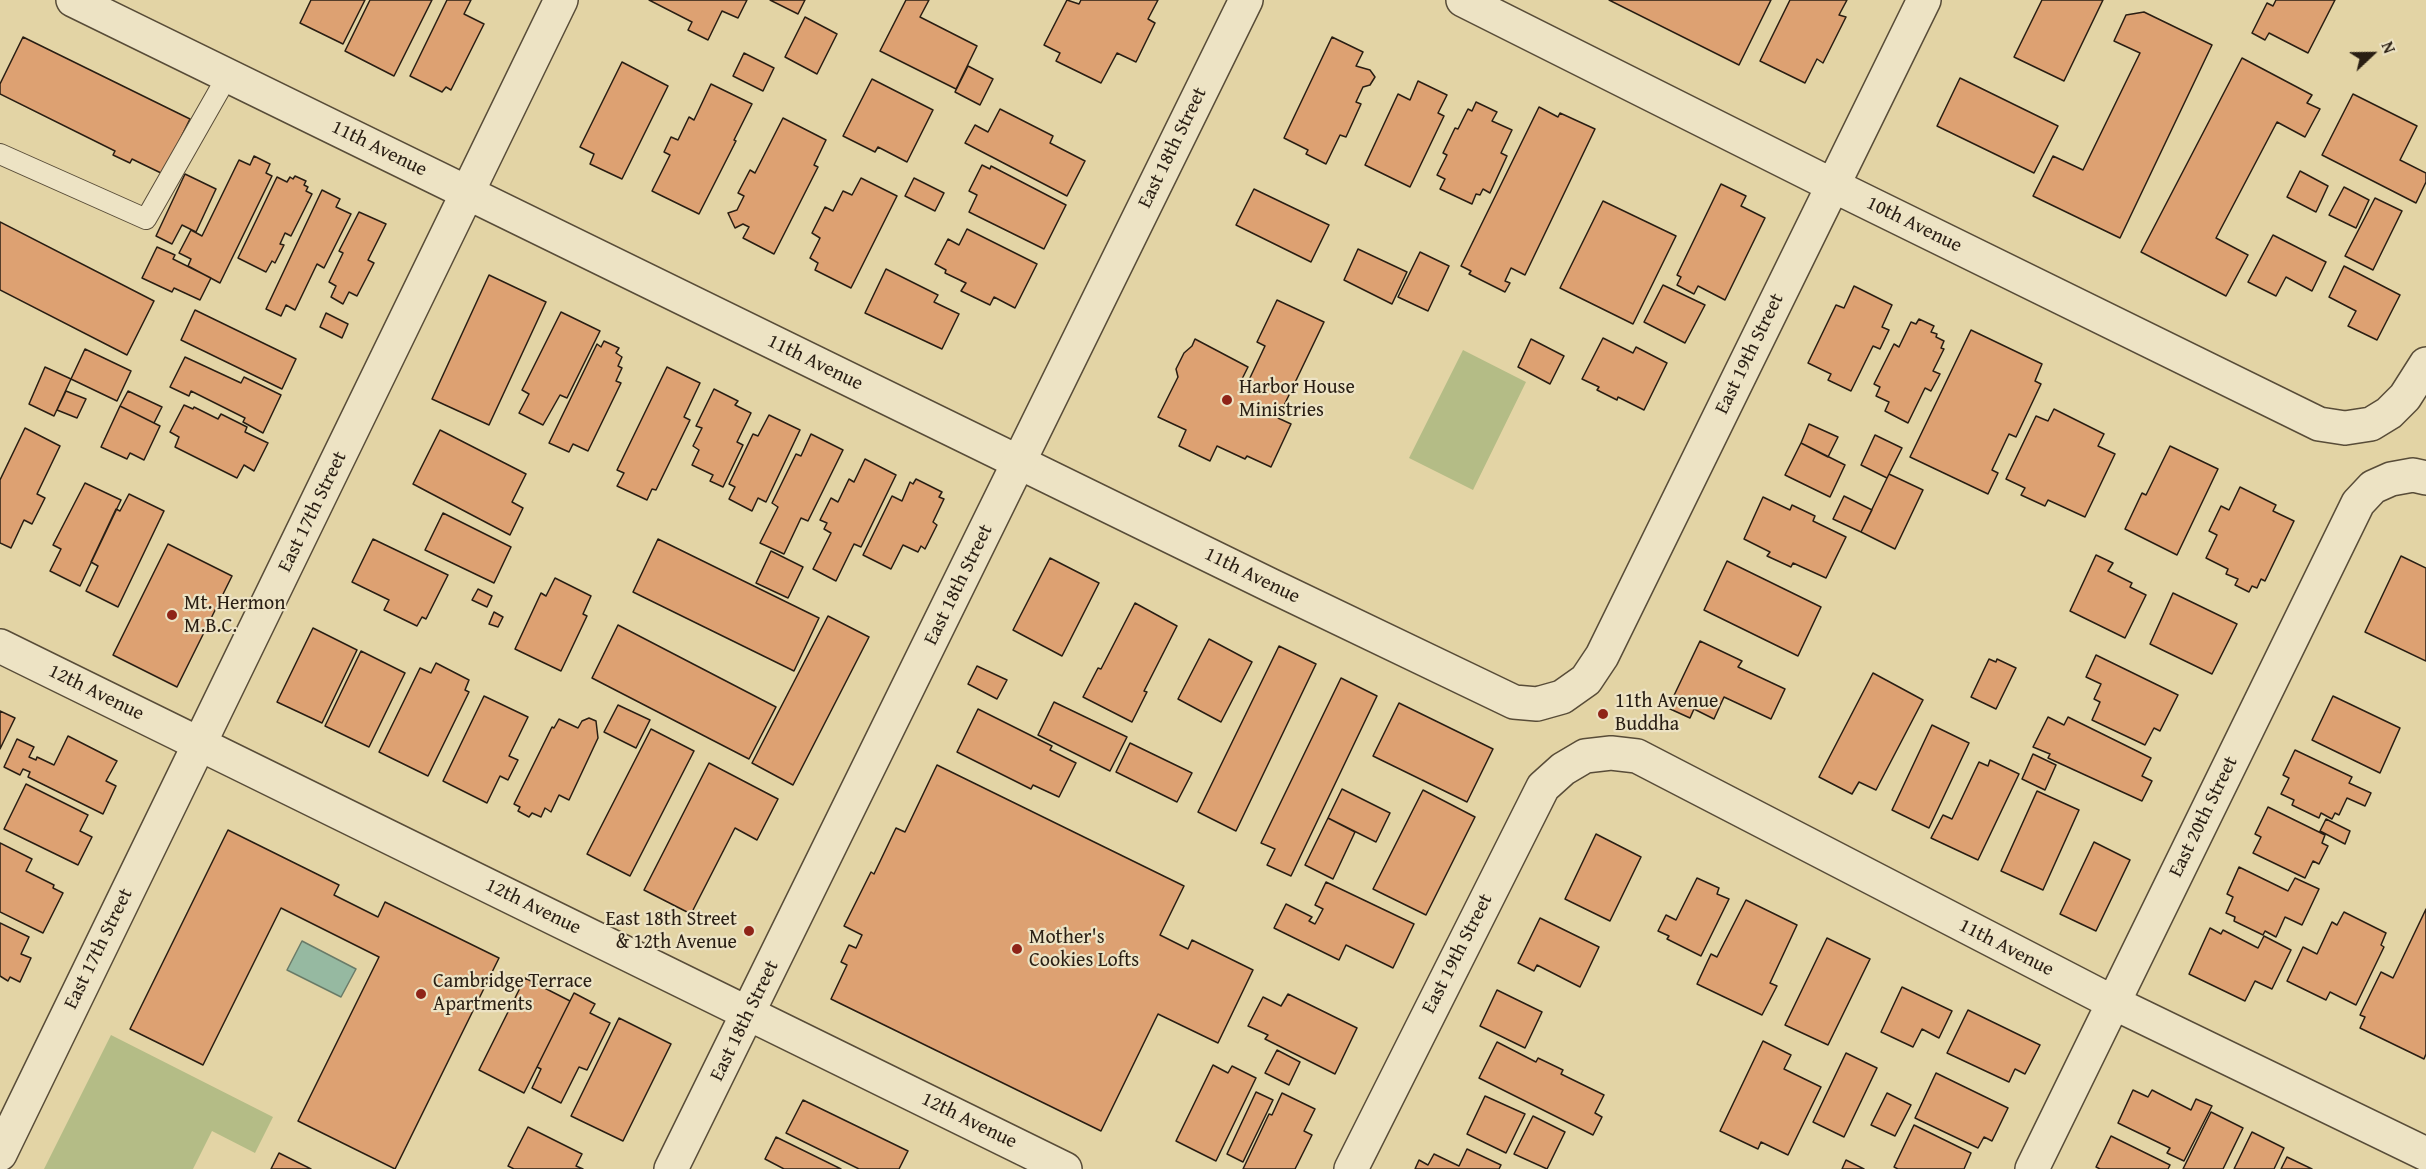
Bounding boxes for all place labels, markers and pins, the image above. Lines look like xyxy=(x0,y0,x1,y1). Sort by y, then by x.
place label: Harbor House Ministries xyxy=(1239,376,1355,423)
marker: Harbor House Ministries xyxy=(1220,393,1234,407)
place label: Mt. Hermon M.B.C. xyxy=(184,592,285,639)
marker: Mt. Hermon M.B.C. xyxy=(165,608,179,622)
place label: 11th Avenue Buddha xyxy=(1615,690,1718,737)
marker: 11th Avenue Buddha xyxy=(1596,707,1610,721)
place label: East 18th Street & 12th Avenue xyxy=(605,908,737,955)
marker: East 18th Street & 12th Avenue xyxy=(742,924,756,938)
place label: Mother's Cookies Lofts xyxy=(1029,926,1139,973)
marker: Mother's Cookies Lofts xyxy=(1010,942,1024,956)
place label: Cambridge Terrace Apartments xyxy=(433,970,592,1017)
marker: Cambridge Terrace Apartments xyxy=(414,987,428,1001)

